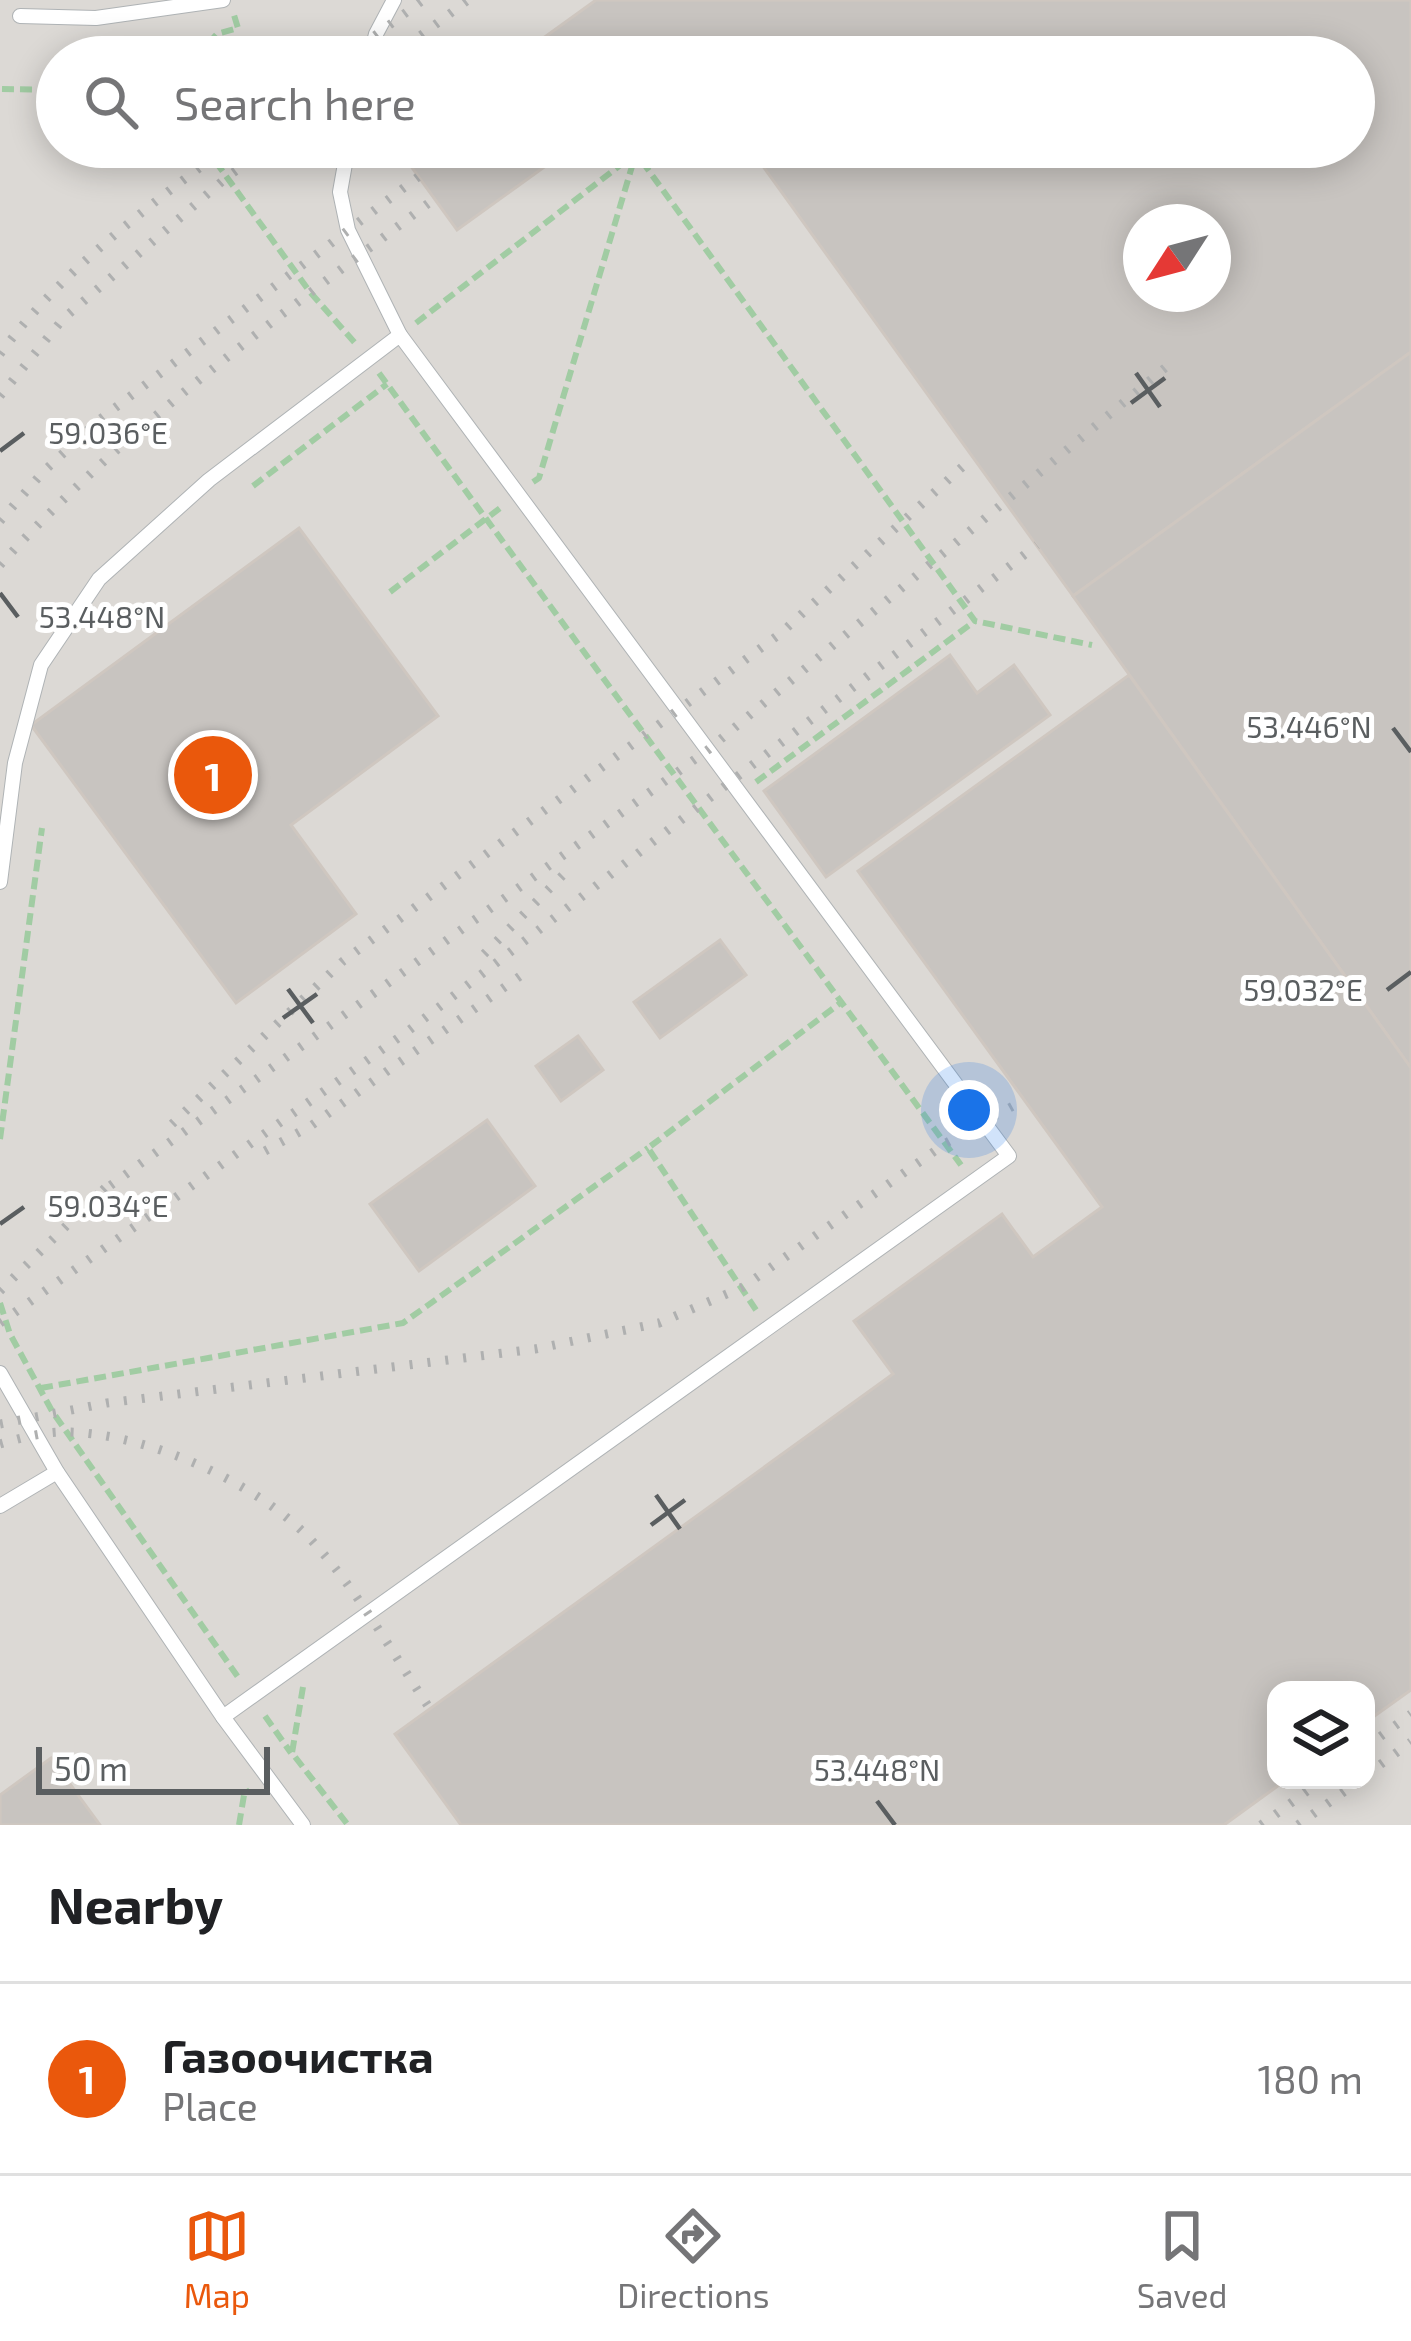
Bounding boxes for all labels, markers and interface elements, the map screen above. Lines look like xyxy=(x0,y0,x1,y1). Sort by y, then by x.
search box xyxy=(36,36,1375,168)
icon: search xyxy=(78,69,144,135)
text: Search here xyxy=(174,75,416,129)
north arrow xyxy=(1123,204,1231,312)
text: 59.036°E xyxy=(48,414,168,450)
text: 53.448°N xyxy=(39,598,165,634)
text: 53.446°N xyxy=(1246,708,1372,744)
pin: 1 xyxy=(174,730,252,820)
text: 59.032°E xyxy=(1243,971,1363,1007)
your location xyxy=(939,1080,999,1140)
text: 59.034°E xyxy=(47,1187,169,1223)
map controls xyxy=(1267,1681,1375,1789)
button: layers xyxy=(1267,1681,1375,1789)
scale bar xyxy=(36,1741,270,1794)
text: 50 m xyxy=(54,1748,128,1788)
text: 53.448°N xyxy=(814,1751,940,1787)
text: Nearby xyxy=(48,1873,223,1934)
text: Газоочистка xyxy=(162,2028,434,2082)
text: 1 xyxy=(79,2055,95,2102)
text: 180 m xyxy=(1257,2055,1363,2102)
text: Place xyxy=(162,2082,258,2129)
tab: Map xyxy=(184,2203,250,2315)
tab: Directions xyxy=(617,2203,769,2315)
tab: Saved xyxy=(1137,2203,1227,2315)

